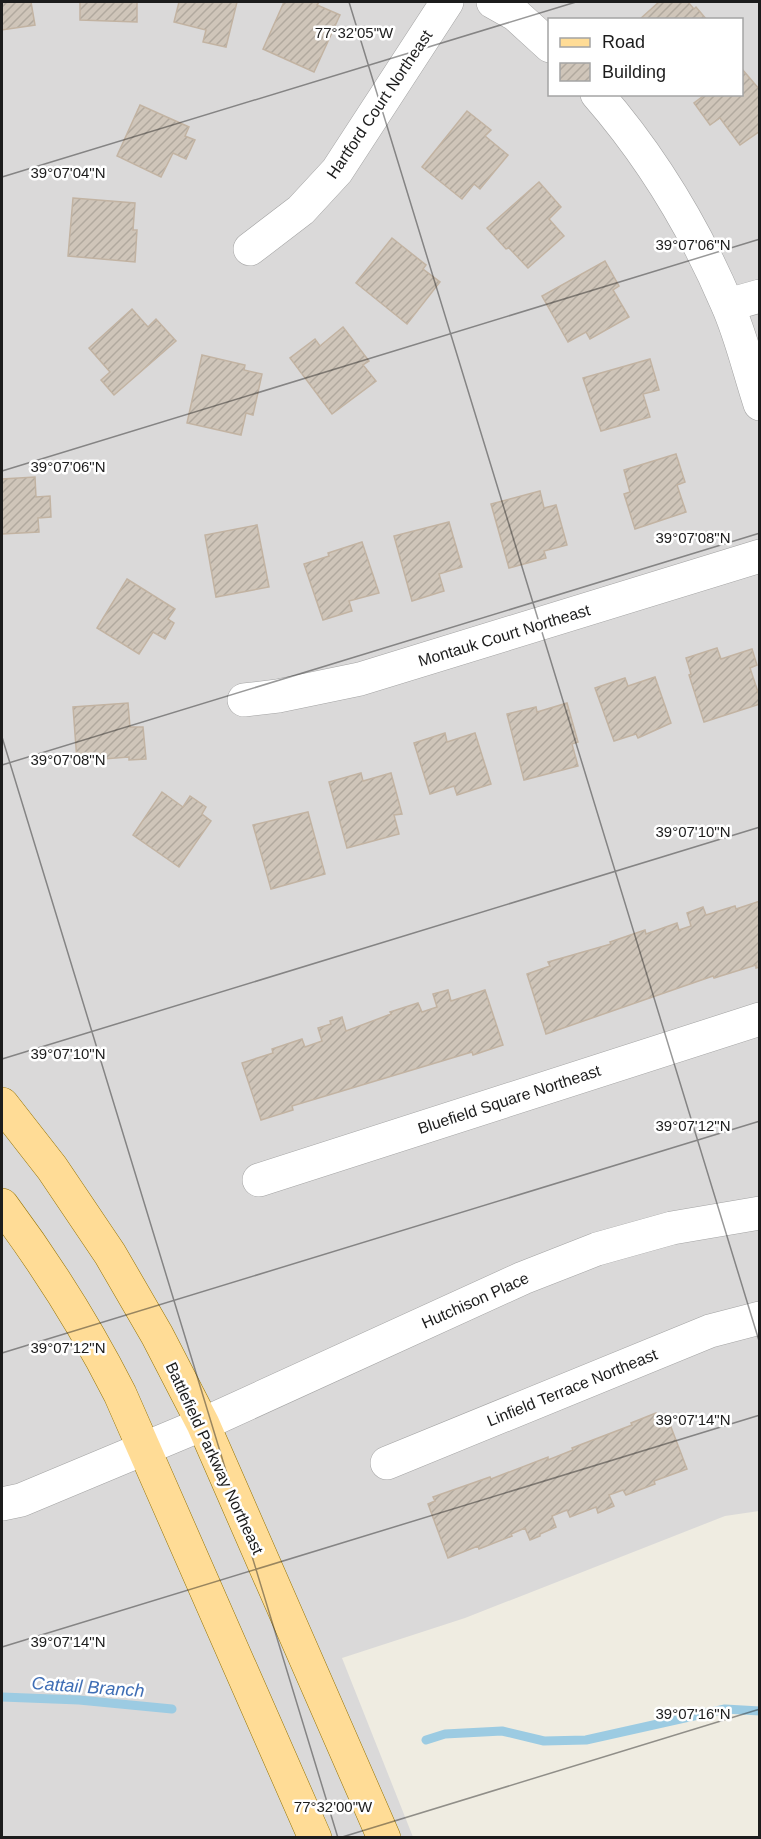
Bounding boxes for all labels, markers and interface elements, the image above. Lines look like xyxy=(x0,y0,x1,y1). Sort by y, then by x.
legend xyxy=(548,18,743,96)
text: 77°32'05"W xyxy=(315,24,394,41)
street label: Hartford Court Northeast xyxy=(323,26,436,182)
text: Road xyxy=(602,32,645,52)
text: Building xyxy=(602,62,666,82)
text: 39°07'04"N xyxy=(30,164,106,181)
text: 39°07'06"N xyxy=(655,236,731,253)
text: 39°07'06"N xyxy=(30,458,106,475)
text: 39°07'08"N xyxy=(655,529,731,546)
street label: Montauk Court Northeast xyxy=(416,601,593,670)
text: 39°07'08"N xyxy=(30,751,106,768)
text: 39°07'10"N xyxy=(655,823,731,840)
text: 39°07'10"N xyxy=(30,1045,106,1062)
street label: Bluefield Square Northeast xyxy=(416,1062,603,1137)
text: 39°07'12"N xyxy=(655,1117,731,1134)
street label: Hutchison Place xyxy=(419,1269,532,1332)
text: 39°07'12"N xyxy=(30,1339,106,1356)
street label: Linfield Terrace Northeast xyxy=(485,1345,660,1429)
street label: Battlefield Parkway Northeast xyxy=(162,1360,267,1557)
text: 39°07'14"N xyxy=(655,1411,731,1428)
text: 39°07'14"N xyxy=(30,1633,106,1650)
water label: Cattail Branch xyxy=(31,1673,145,1701)
text: 39°07'16"N xyxy=(655,1705,731,1722)
text: 77°32'00"W xyxy=(294,1798,373,1815)

